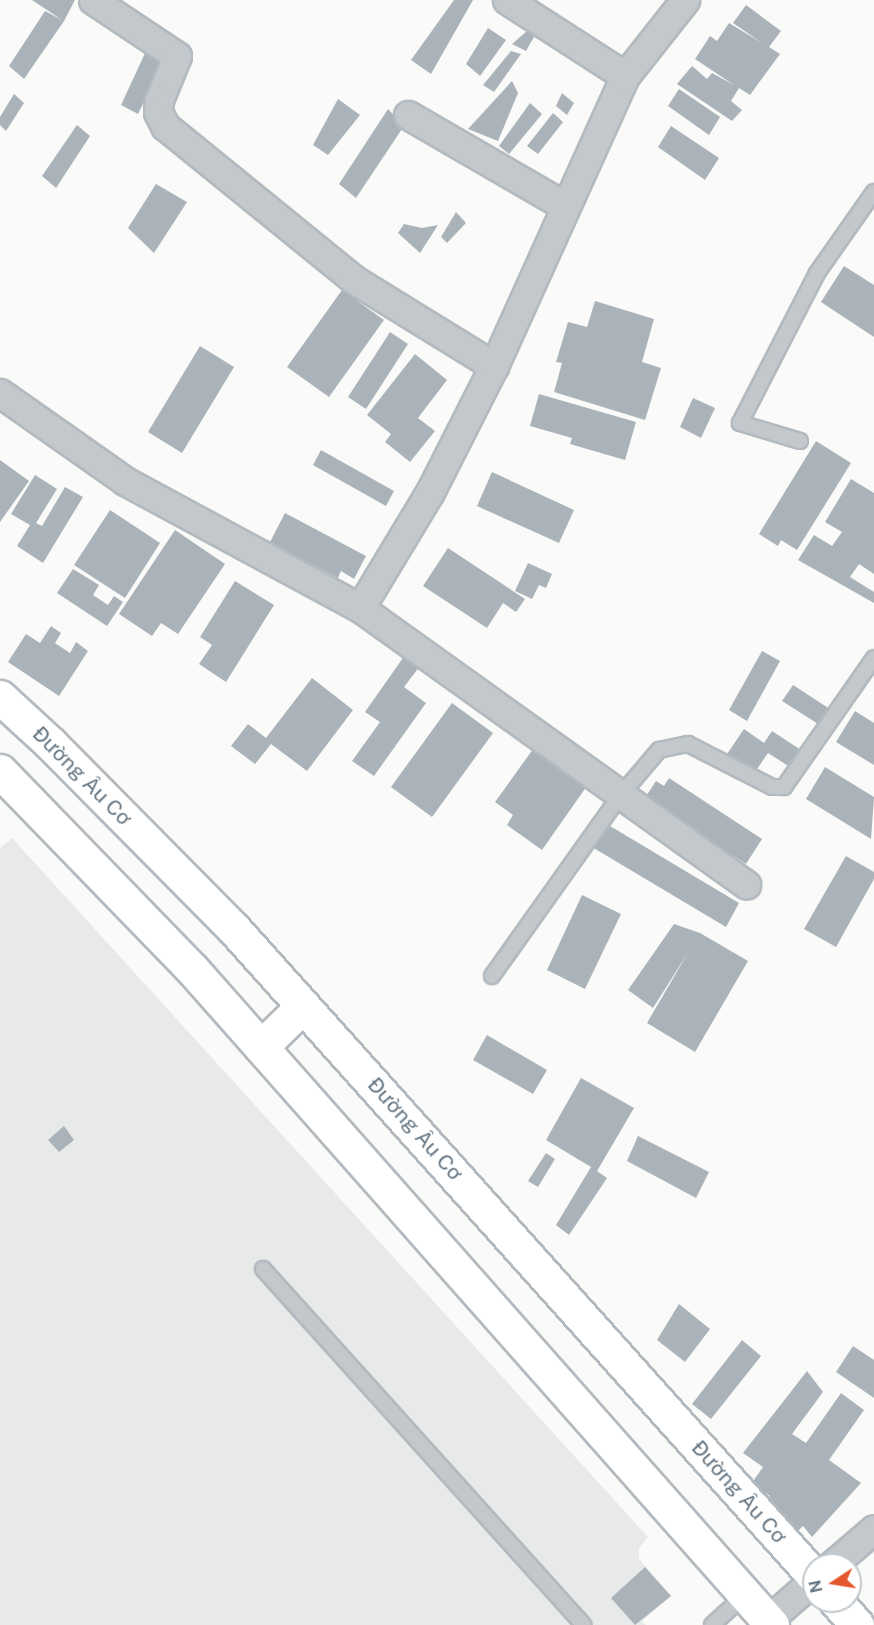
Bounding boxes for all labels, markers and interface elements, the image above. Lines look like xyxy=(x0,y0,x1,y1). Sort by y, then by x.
street label: Đường Âu Cơ xyxy=(27,721,137,831)
street label: Đường Âu Cơ xyxy=(362,1072,468,1186)
street label: Đường Âu Cơ xyxy=(686,1435,792,1549)
north arrow xyxy=(802,1553,862,1613)
text: N xyxy=(805,1578,826,1595)

